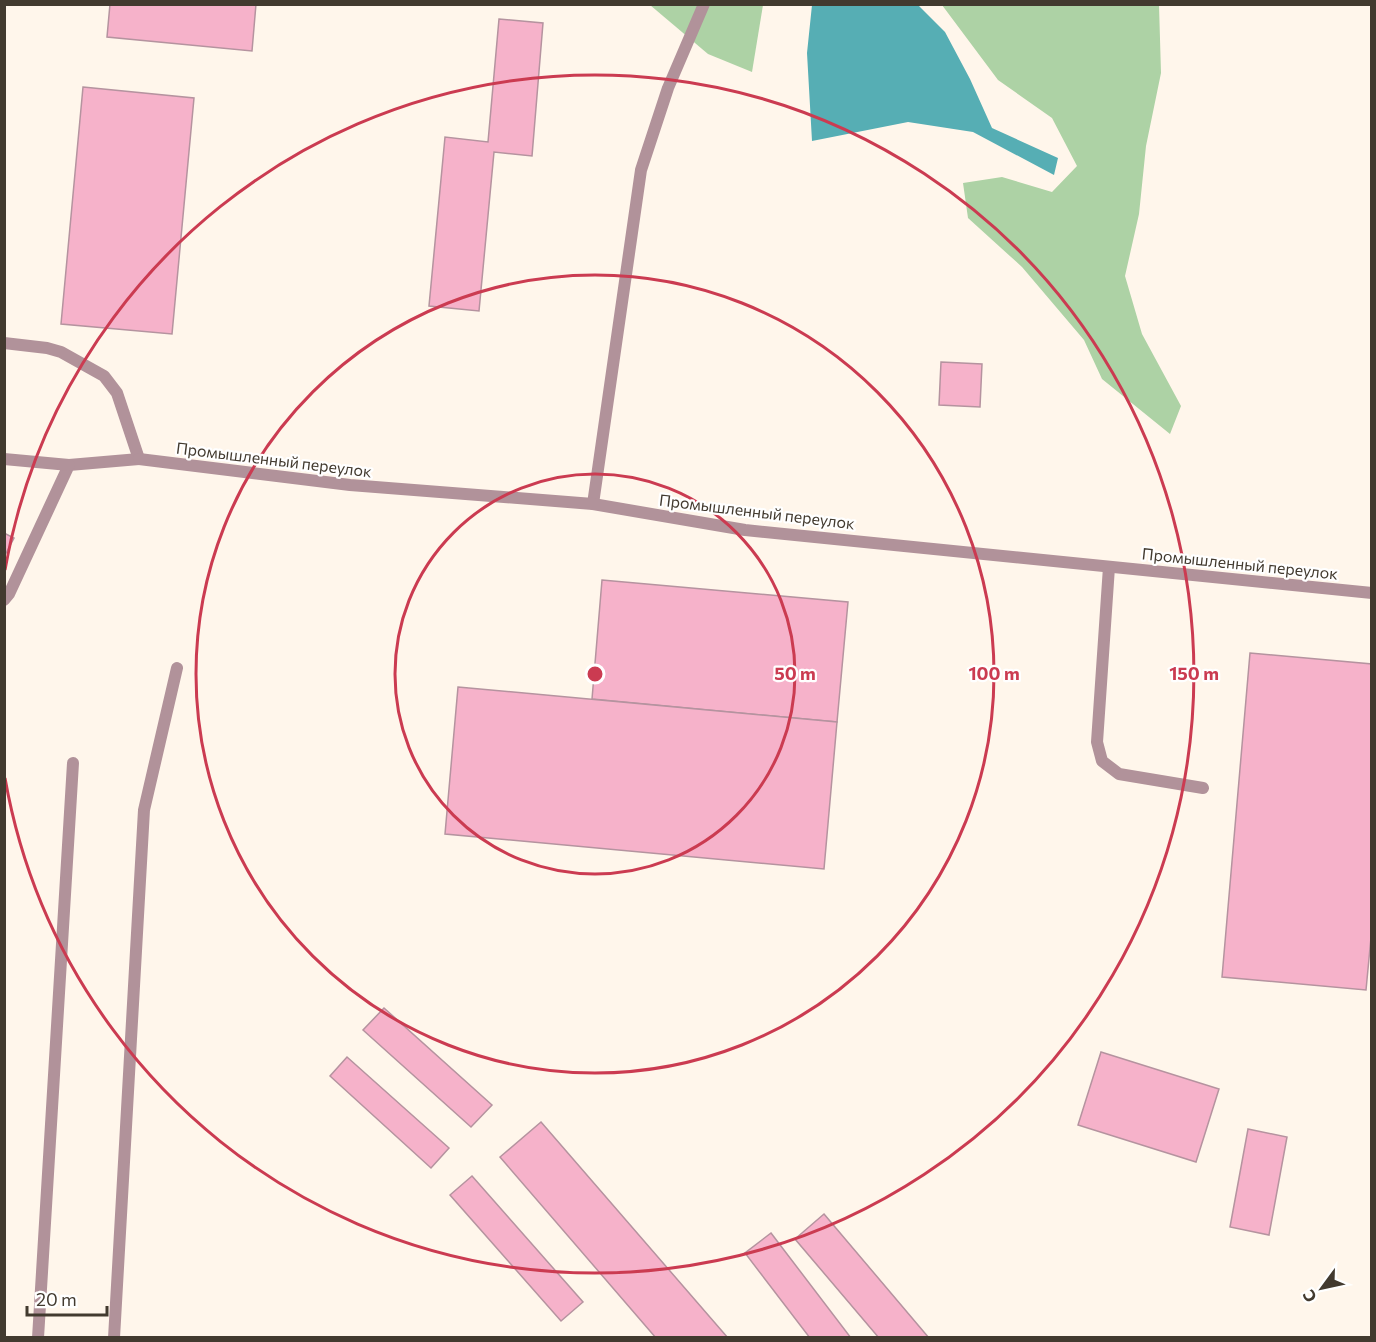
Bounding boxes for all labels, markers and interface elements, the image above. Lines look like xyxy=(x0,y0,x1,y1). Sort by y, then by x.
street label: Промышленный переулок xyxy=(175,438,373,480)
street label: Промышленный переулок xyxy=(658,490,856,532)
street label: Промышленный переулок xyxy=(1141,543,1339,583)
text: 50 m xyxy=(774,662,816,684)
text: 100 m xyxy=(968,662,1020,684)
text: 150 m xyxy=(1169,662,1219,684)
centre of rings xyxy=(585,664,605,684)
north arrow xyxy=(1292,1258,1352,1318)
scale bar xyxy=(27,1279,106,1317)
text: С xyxy=(1298,1287,1320,1306)
text: 20 m xyxy=(36,1288,77,1310)

